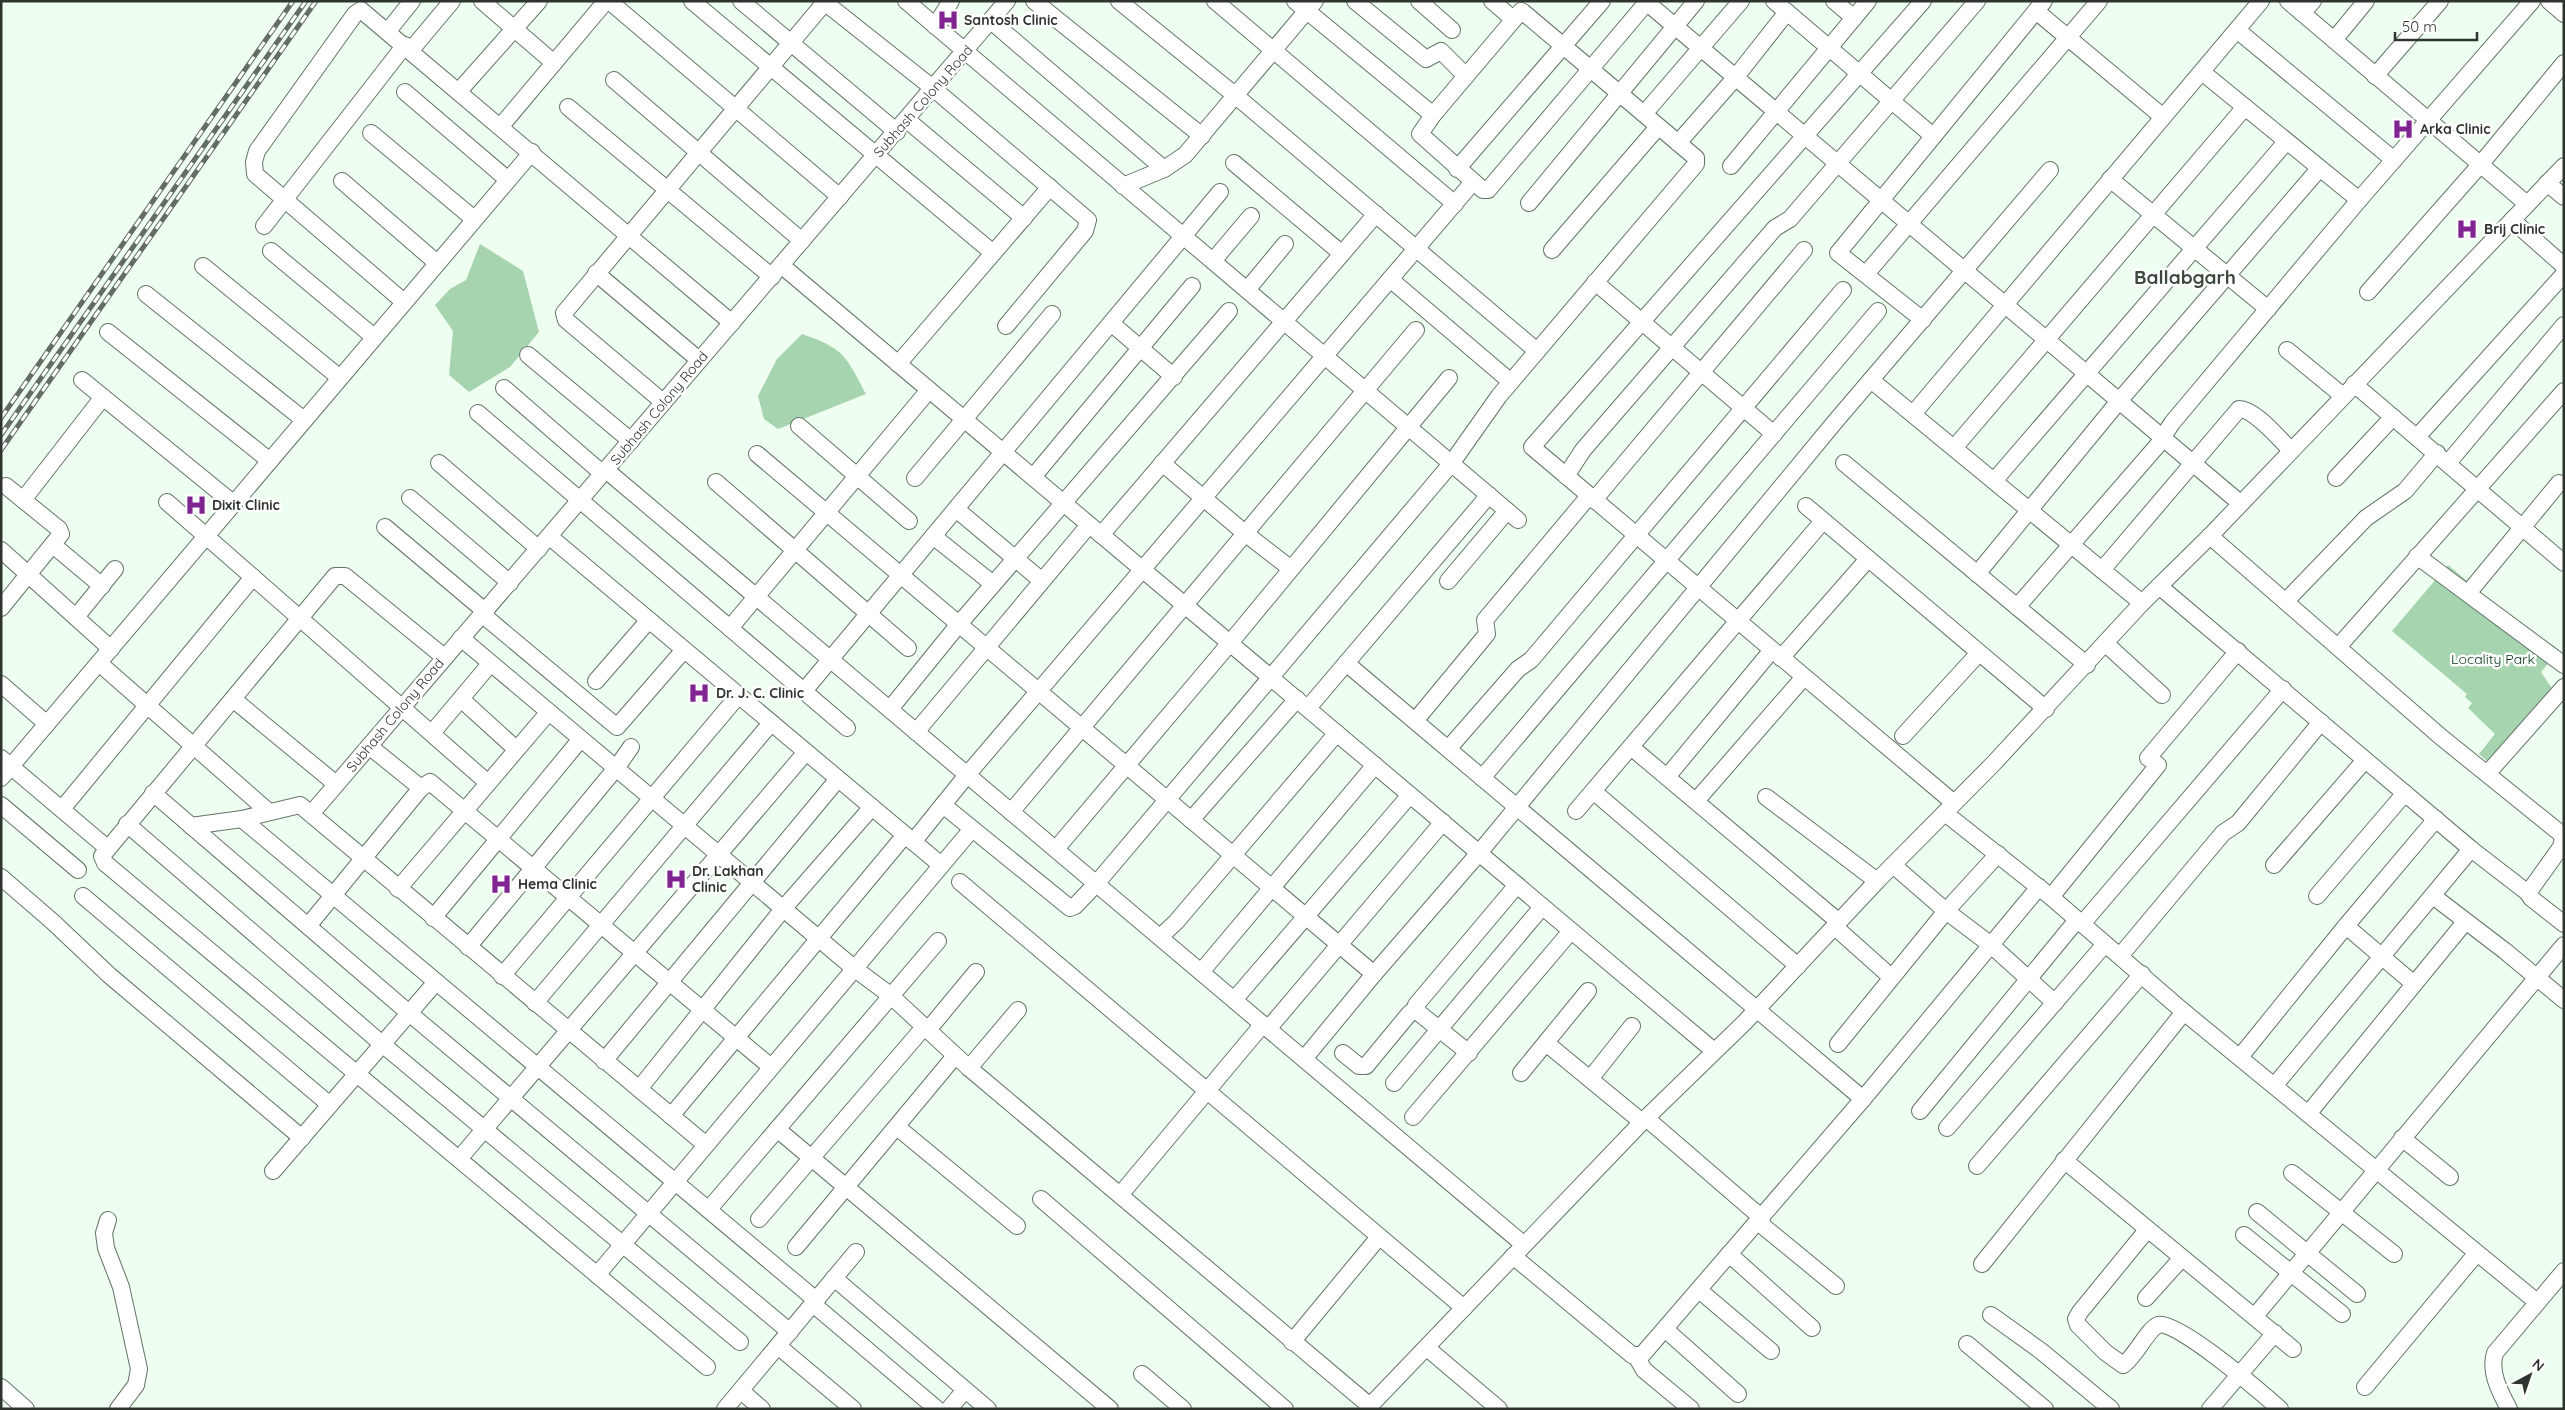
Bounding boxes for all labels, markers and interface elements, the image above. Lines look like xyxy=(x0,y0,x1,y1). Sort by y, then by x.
hospital icon: Santosh Clinic xyxy=(935,7,961,33)
scale bar xyxy=(2395,10,2478,42)
place label: Santosh Clinic xyxy=(964,11,1058,29)
text: 50 m xyxy=(2402,17,2437,36)
street label: Subhash Colony Road xyxy=(869,41,977,161)
hospital icon: Arka Clinic xyxy=(2390,116,2416,142)
place label: Arka Clinic xyxy=(2420,120,2490,138)
hospital icon: Brij Clinic xyxy=(2454,216,2480,242)
place label: Brij Clinic xyxy=(2484,220,2545,238)
district label: Ballabgarh xyxy=(2134,265,2236,289)
street label: Subhash Colony Road xyxy=(606,348,712,468)
hospital icon: Dixit Clinic xyxy=(183,492,209,518)
place label: Dixit Clinic xyxy=(212,496,280,514)
park label: Locality Park xyxy=(2451,650,2535,668)
street label: Subhash Colony Road xyxy=(342,655,448,775)
hospital icon: Dr. J. C. Clinic xyxy=(686,680,712,706)
place label: Dr. J. C. Clinic xyxy=(716,684,804,702)
place label: Dr. Lakhan Clinic xyxy=(692,862,764,896)
hospital icon: Dr. Lakhan Clinic xyxy=(663,866,689,892)
hospital icon: Hema Clinic xyxy=(488,871,514,897)
place label: Hema Clinic xyxy=(518,875,597,893)
north arrow xyxy=(2505,1350,2555,1400)
text: N xyxy=(2529,1355,2548,1375)

